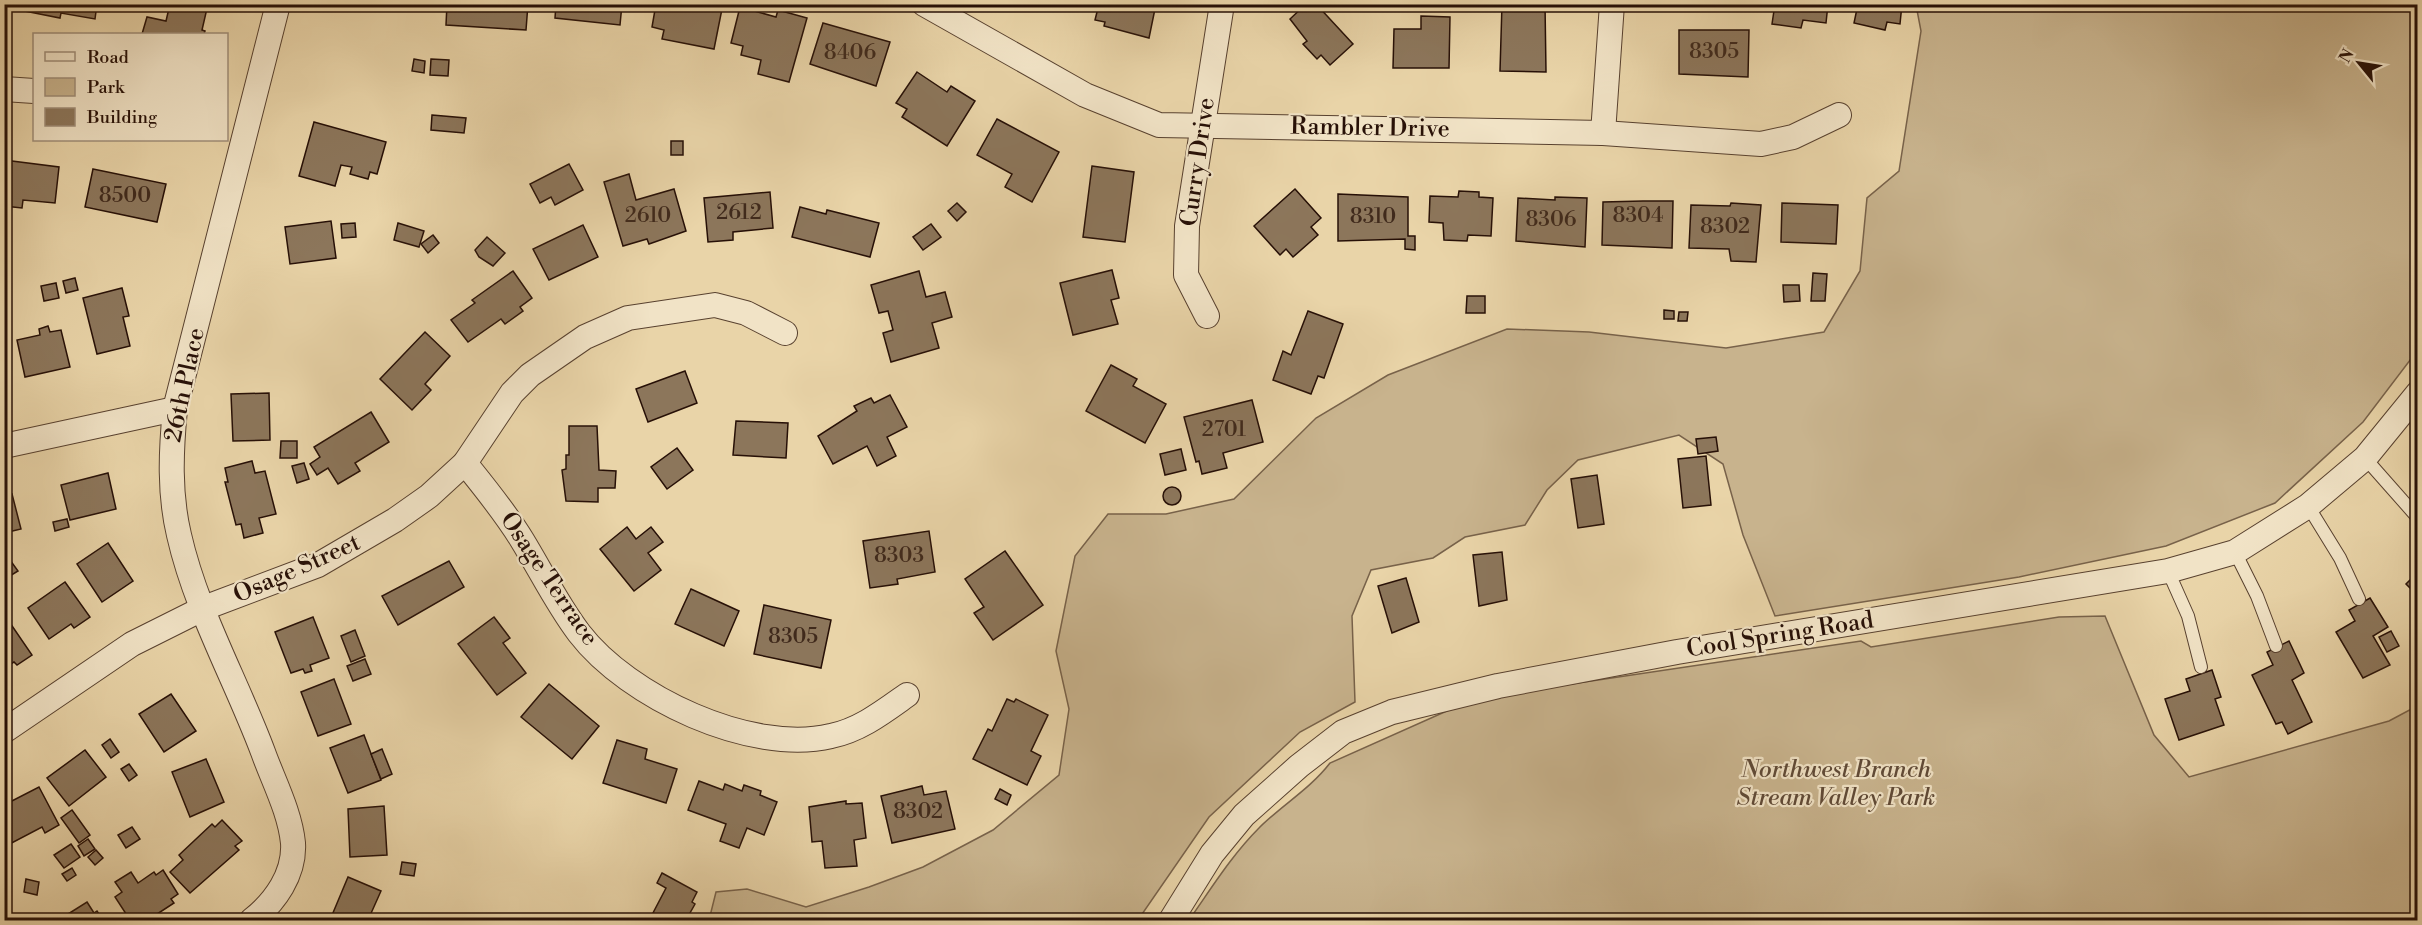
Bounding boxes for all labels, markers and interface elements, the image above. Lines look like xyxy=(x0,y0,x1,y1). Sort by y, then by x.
legend xyxy=(33,33,228,141)
north arrow xyxy=(2329,33,2389,93)
house number: 8305 xyxy=(1689,39,1739,65)
house number: 8406 xyxy=(824,40,876,66)
text: N xyxy=(2335,45,2359,66)
text: Road xyxy=(87,46,130,69)
text: Park xyxy=(87,76,126,99)
street label: Curry Drive xyxy=(1174,96,1222,228)
text: Building xyxy=(86,106,158,129)
street label: Rambler Drive xyxy=(1290,112,1450,144)
house number: 8500 xyxy=(99,183,151,209)
house number: 2612 xyxy=(716,200,762,226)
house number: 2610 xyxy=(625,203,671,229)
house number: 8304 xyxy=(1613,203,1663,229)
house number: 8310 xyxy=(1350,204,1396,230)
house number: 8306 xyxy=(1525,207,1577,233)
house number: 8302 xyxy=(1700,214,1750,240)
street label: 26th Place xyxy=(158,325,212,445)
house number: 2701 xyxy=(1202,417,1246,443)
street label: Osage Terrace xyxy=(493,506,605,652)
street label: Osage Street xyxy=(229,527,366,610)
house number: 8303 xyxy=(874,543,924,569)
street label: Cool Spring Road xyxy=(1684,605,1876,665)
house number: 8305 xyxy=(768,624,818,650)
park label: Northwest Branch Stream Valley Park xyxy=(1737,755,1935,813)
house number: 8302 xyxy=(893,799,943,825)

